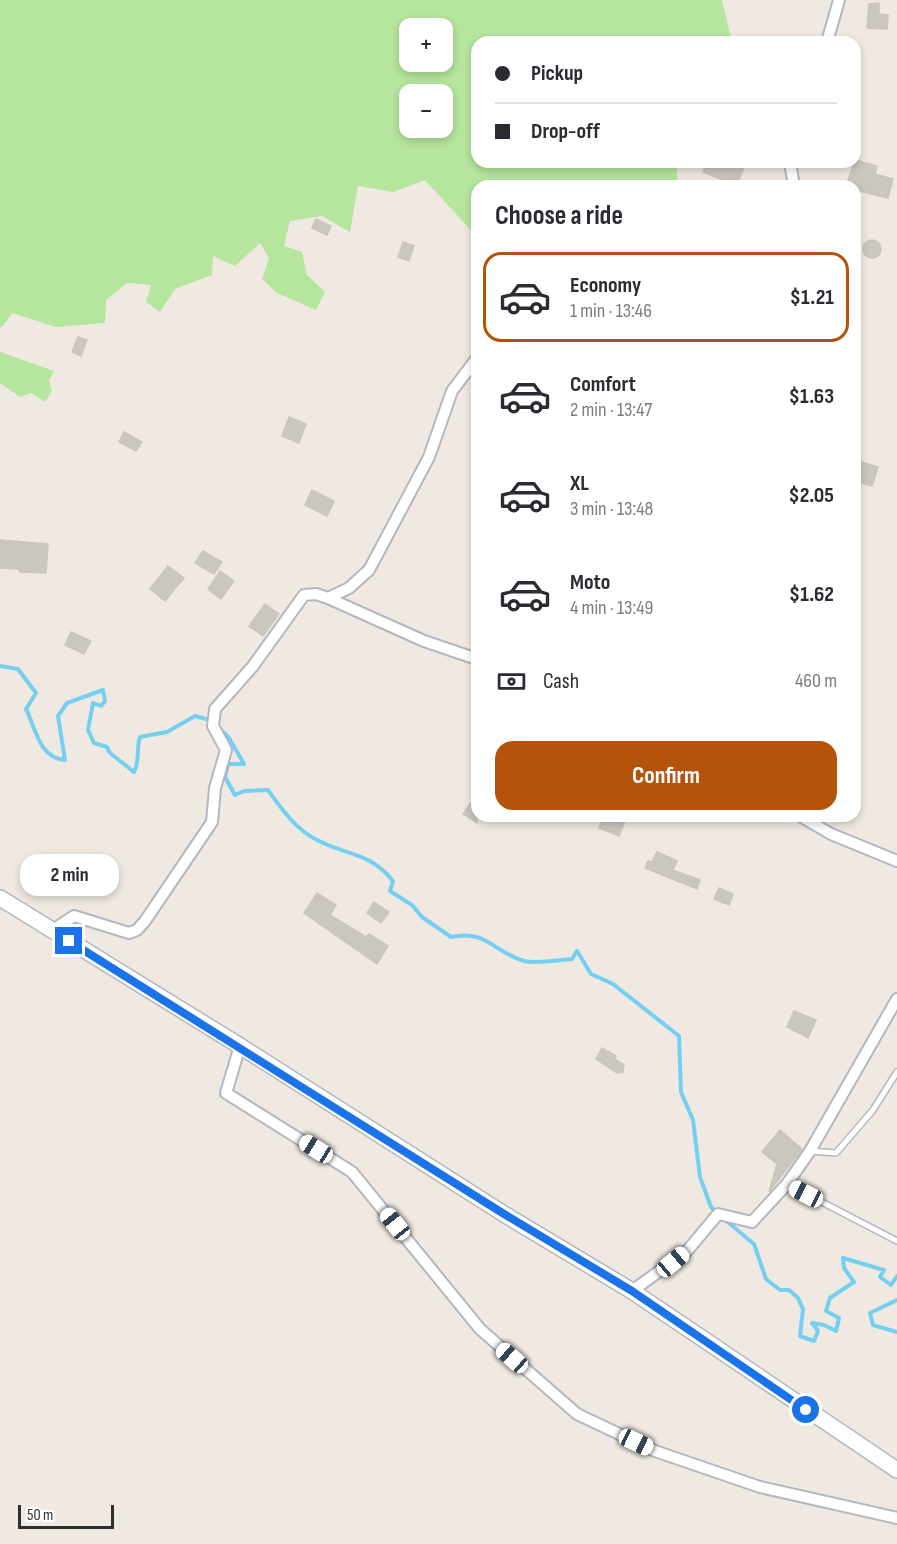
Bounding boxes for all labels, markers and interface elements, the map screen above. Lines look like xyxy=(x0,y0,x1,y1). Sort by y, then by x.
map controls xyxy=(399,18,453,138)
button: + xyxy=(399,18,453,72)
text: Pickup xyxy=(531,60,583,87)
button: − xyxy=(399,84,453,138)
text: Drop-off xyxy=(531,118,600,145)
text: Choose a ride xyxy=(495,200,623,232)
icon: car xyxy=(498,270,552,324)
text: Economy xyxy=(570,272,641,299)
text: $1.21 xyxy=(790,284,834,311)
text: 1 min · 13:46 xyxy=(570,299,652,323)
icon: car xyxy=(498,369,552,423)
text: Comfort xyxy=(570,371,636,398)
text: $1.63 xyxy=(789,383,834,410)
text: 2 min · 13:47 xyxy=(570,398,652,422)
icon: car xyxy=(498,468,552,522)
text: XL xyxy=(570,470,589,497)
text: $2.05 xyxy=(788,482,834,509)
text: 3 min · 13:48 xyxy=(570,497,653,521)
icon: car xyxy=(498,567,552,621)
text: Moto xyxy=(570,569,610,596)
text: $1.62 xyxy=(789,581,834,608)
text: 4 min · 13:49 xyxy=(570,596,653,620)
icon: cash xyxy=(495,665,528,698)
text: Cash xyxy=(543,668,579,695)
text: 460 m xyxy=(795,669,837,693)
button: Confirm xyxy=(495,741,837,810)
callout: 2 min xyxy=(20,854,118,896)
text: 2 min xyxy=(50,863,89,887)
route end xyxy=(55,927,82,954)
car xyxy=(296,1132,336,1166)
car xyxy=(786,1178,826,1210)
car xyxy=(377,1204,413,1244)
car xyxy=(653,1244,693,1280)
car xyxy=(493,1339,531,1377)
route start xyxy=(792,1396,819,1423)
car xyxy=(616,1426,656,1458)
scale bar xyxy=(18,1502,114,1530)
text: 50 m xyxy=(27,1506,53,1525)

